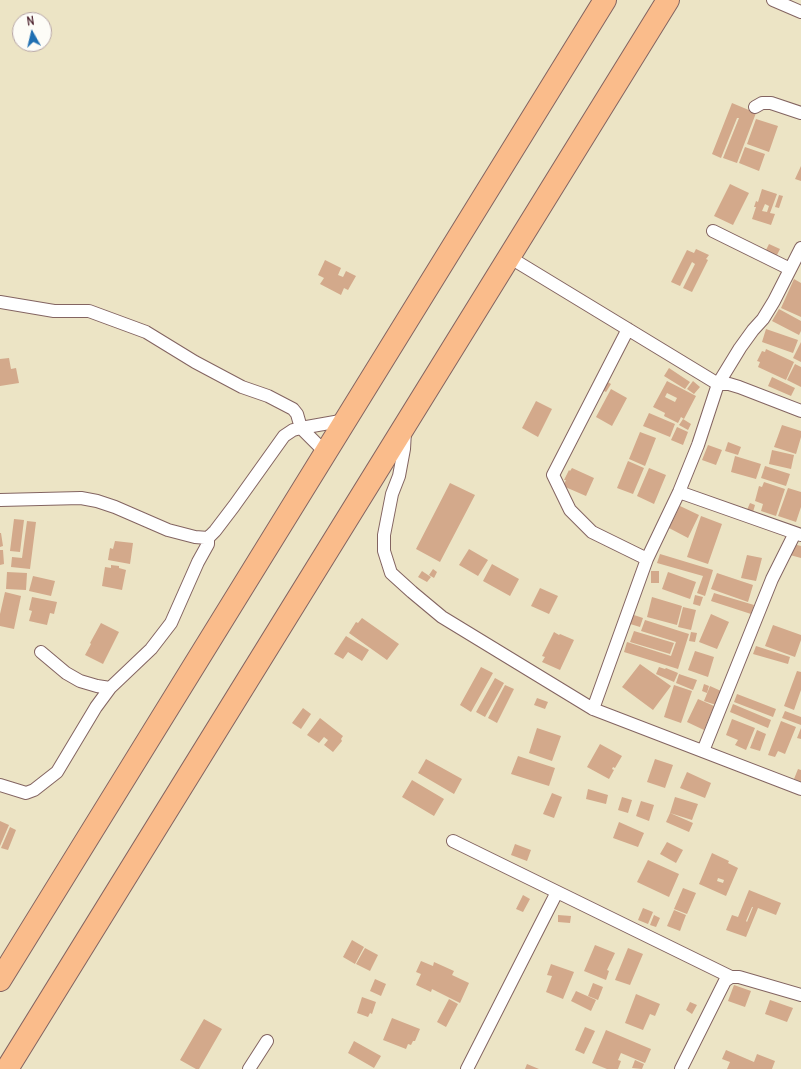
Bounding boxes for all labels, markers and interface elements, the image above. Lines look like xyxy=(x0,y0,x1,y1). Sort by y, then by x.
north arrow xyxy=(12,12,52,52)
text: N xyxy=(26,14,35,29)

